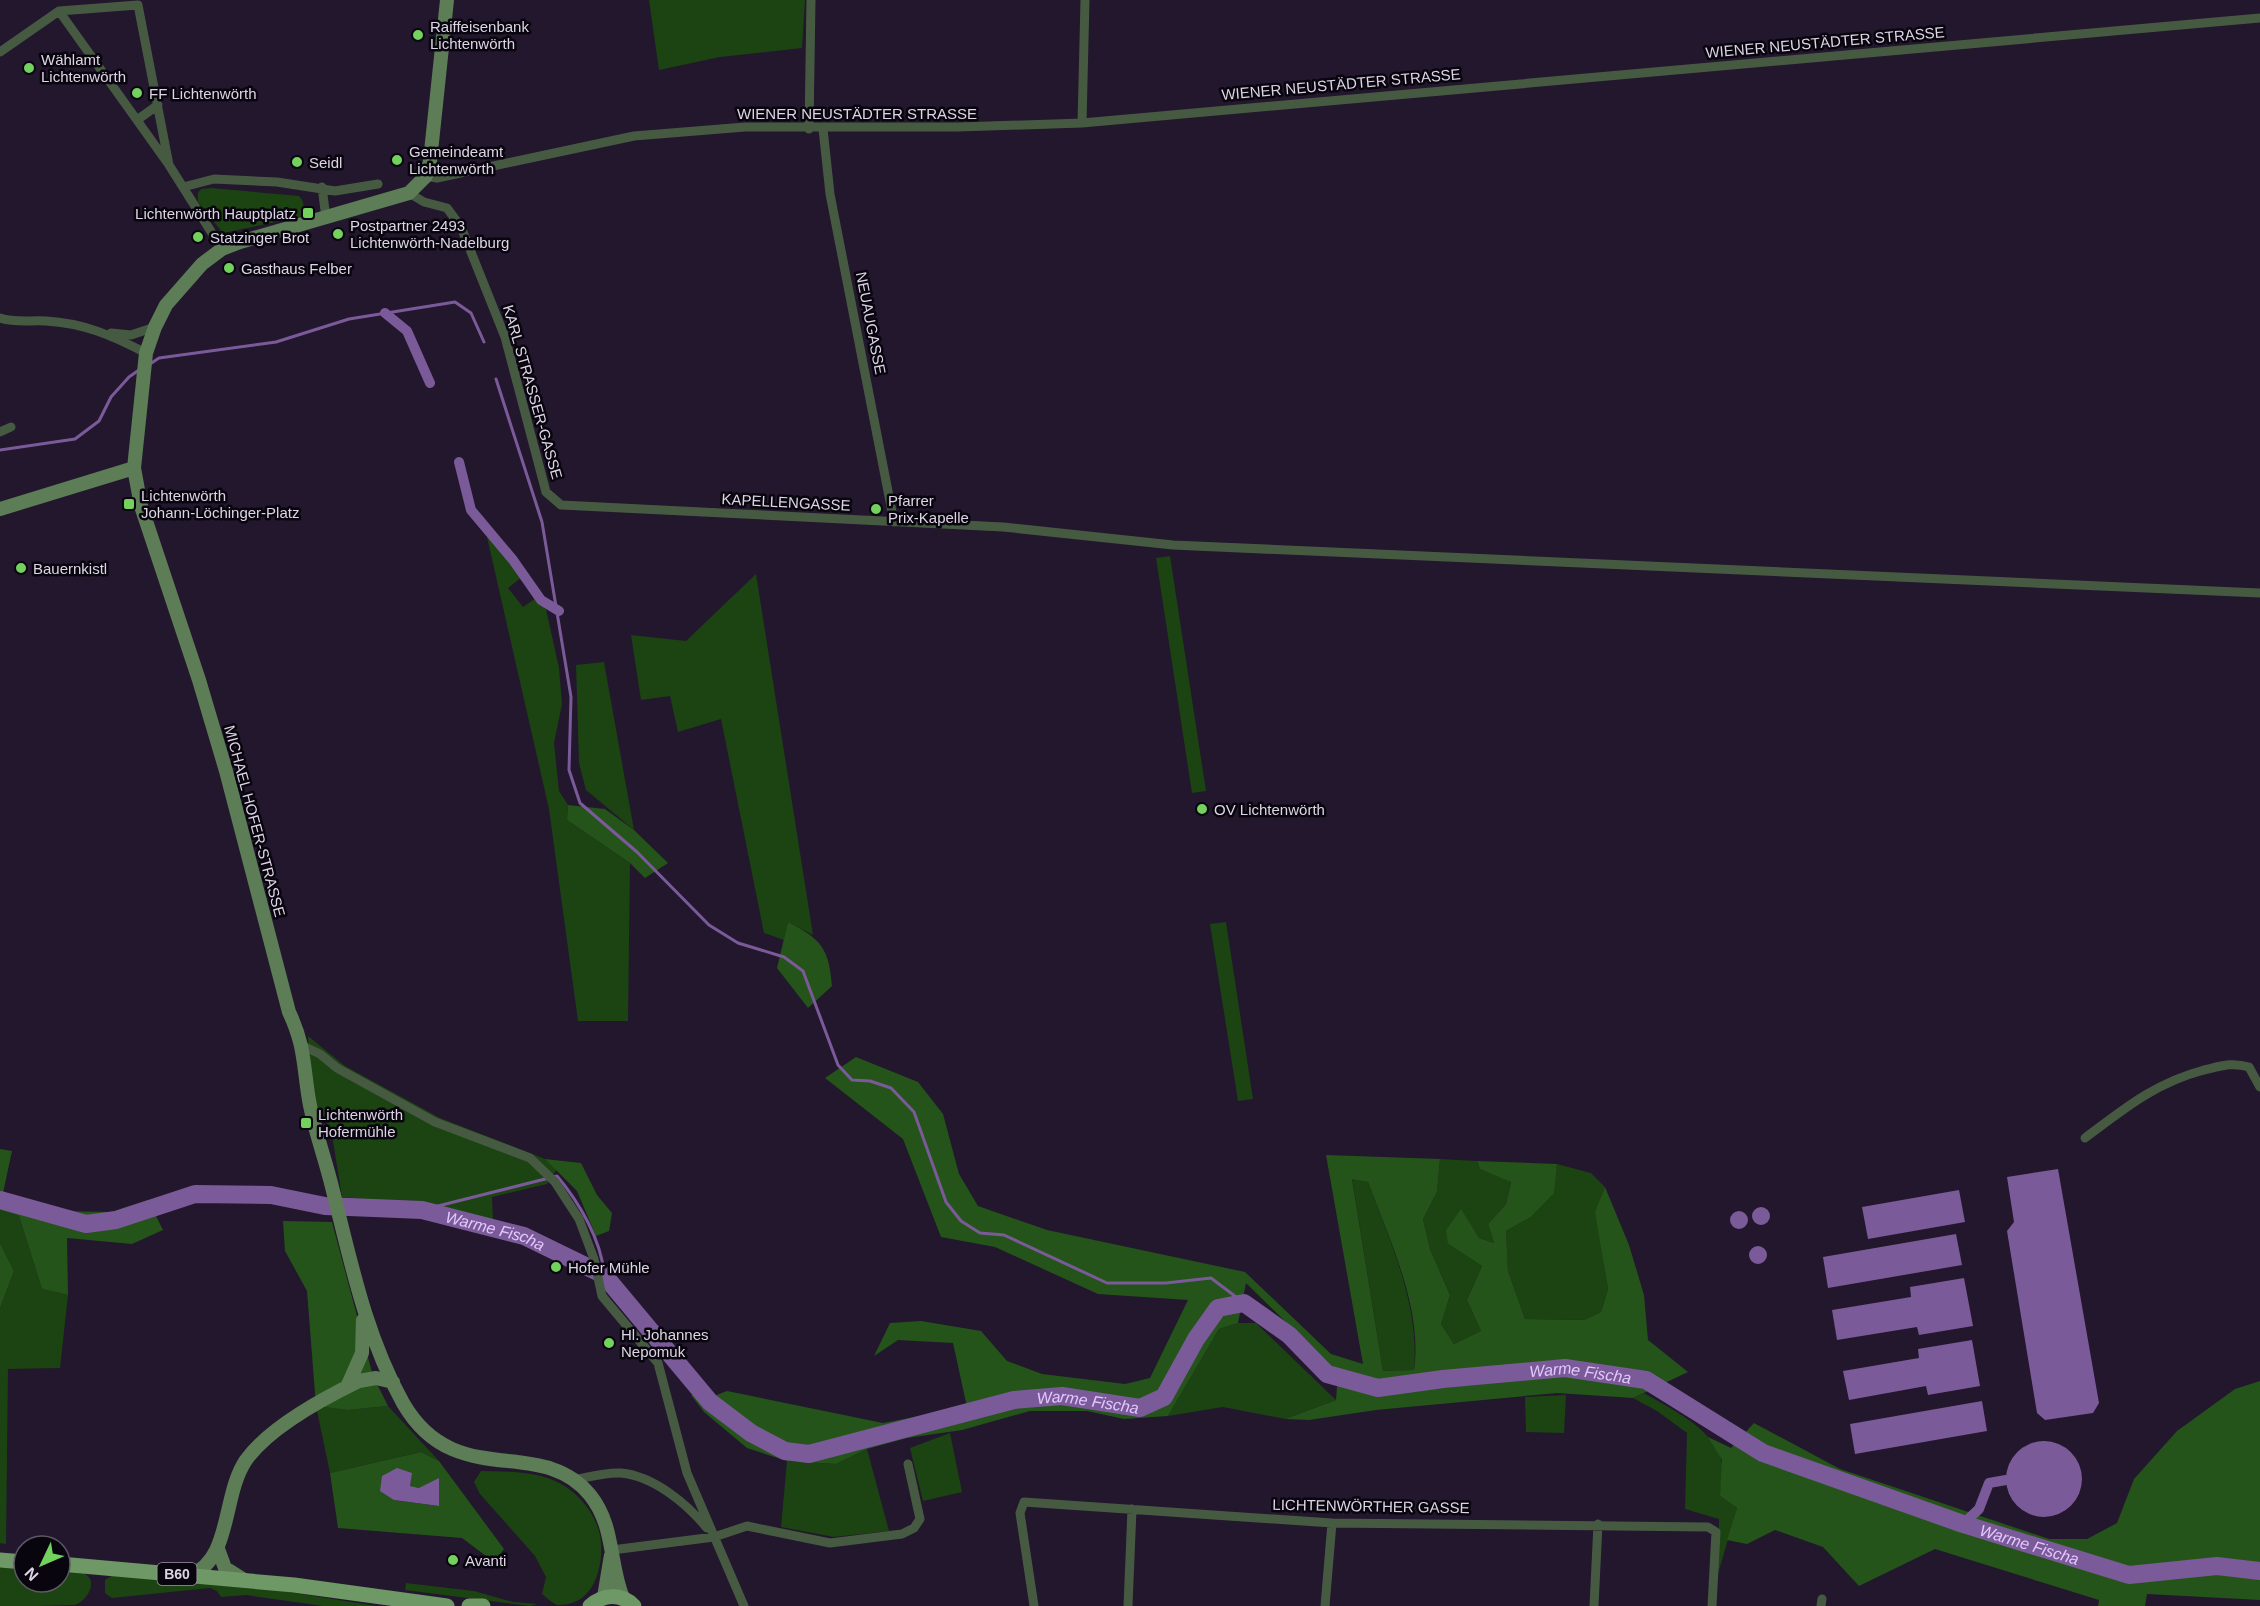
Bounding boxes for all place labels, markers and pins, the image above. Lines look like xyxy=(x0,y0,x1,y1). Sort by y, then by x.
place label: Raiffeisenbank Lichtenwörth xyxy=(430,18,529,52)
marker: Raiffeisenbank Lichtenwörth xyxy=(411,28,425,42)
place label: Wählamt Lichtenwörth xyxy=(41,51,126,85)
marker: Wählamt Lichtenwörth xyxy=(22,61,36,75)
place label: FF Lichtenwörth xyxy=(149,85,257,102)
marker: FF Lichtenwörth xyxy=(130,86,144,100)
place label: Gemeindeamt Lichtenwörth xyxy=(409,143,504,177)
marker: Gemeindeamt Lichtenwörth xyxy=(390,153,404,167)
place label: Seidl xyxy=(309,154,342,171)
marker: Seidl xyxy=(290,155,304,169)
place label: Lichtenwörth Hauptplatz xyxy=(135,205,296,222)
marker: Lichtenwörth Hauptplatz xyxy=(301,206,315,220)
place label: Postpartner 2493 Lichtenwörth-Nadelburg xyxy=(350,217,509,251)
marker: Postpartner 2493 Lichtenwörth-Nadelburg xyxy=(331,227,345,241)
place label: Statzinger Brot xyxy=(210,229,310,246)
marker: Statzinger Brot xyxy=(191,230,205,244)
place label: Gasthaus Felber xyxy=(241,260,352,277)
marker: Gasthaus Felber xyxy=(222,261,236,275)
place label: Lichtenwörth Johann-Löchinger-Platz xyxy=(141,487,299,521)
place label: Pfarrer Prix-Kapelle xyxy=(888,492,969,526)
marker: Lichtenwörth Johann-Löchinger-Platz xyxy=(122,497,136,511)
marker: Pfarrer Prix-Kapelle xyxy=(869,502,883,516)
place label: Bauernkistl xyxy=(33,560,107,577)
marker: Bauernkistl xyxy=(14,561,28,575)
place label: OV Lichtenwörth xyxy=(1214,801,1325,818)
marker: OV Lichtenwörth xyxy=(1195,802,1209,816)
place label: Lichtenwörth Hofermühle xyxy=(318,1106,403,1140)
marker: Lichtenwörth Hofermühle xyxy=(299,1116,313,1130)
place label: Hofer Mühle xyxy=(568,1259,650,1276)
marker: Hofer Mühle xyxy=(549,1260,563,1274)
place label: Hl. Johannes Nepomuk xyxy=(621,1326,709,1360)
marker: Hl. Johannes Nepomuk xyxy=(602,1336,616,1350)
place label: Avanti xyxy=(465,1552,506,1569)
marker: Avanti xyxy=(446,1553,460,1567)

